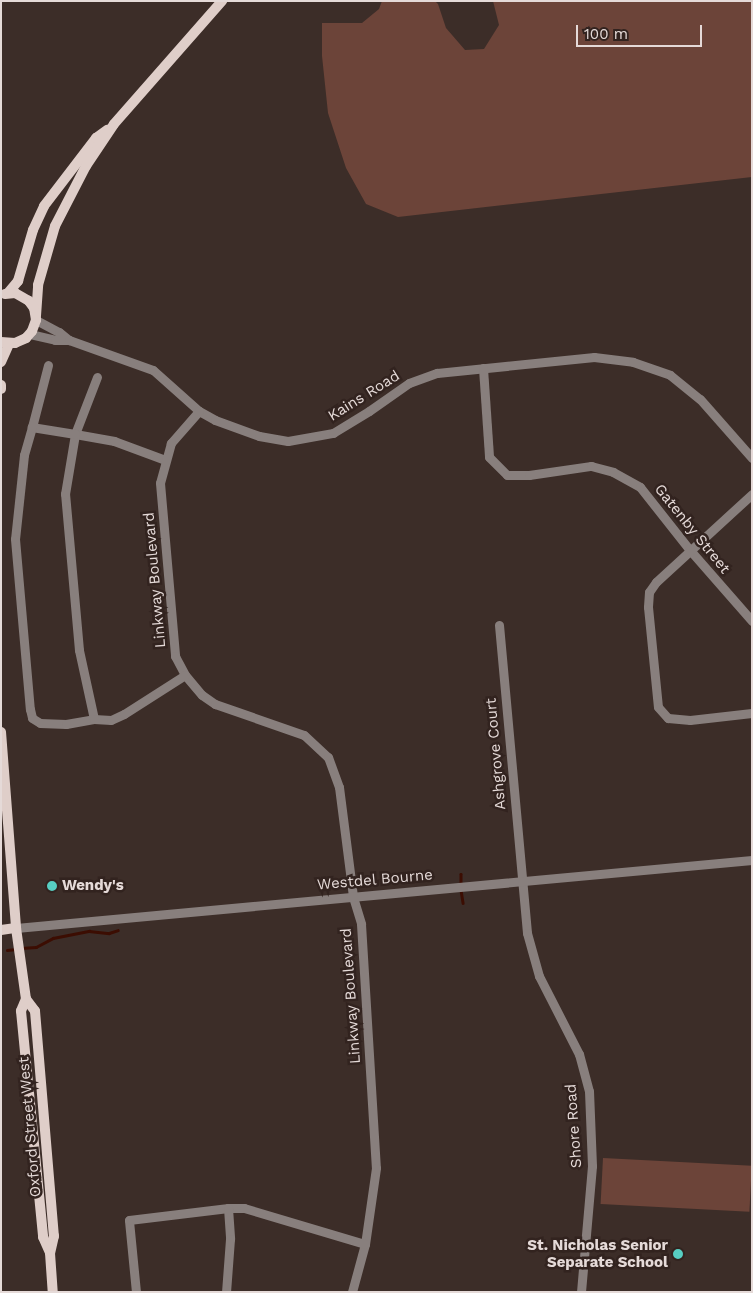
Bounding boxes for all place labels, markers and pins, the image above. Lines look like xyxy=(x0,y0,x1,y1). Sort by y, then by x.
place label: Wendy's xyxy=(62,877,124,895)
marker: Wendy's xyxy=(46,880,58,892)
place label: St. Nicholas Senior Separate School xyxy=(527,1236,668,1271)
marker: St. Nicholas Senior Separate School xyxy=(672,1248,684,1260)

